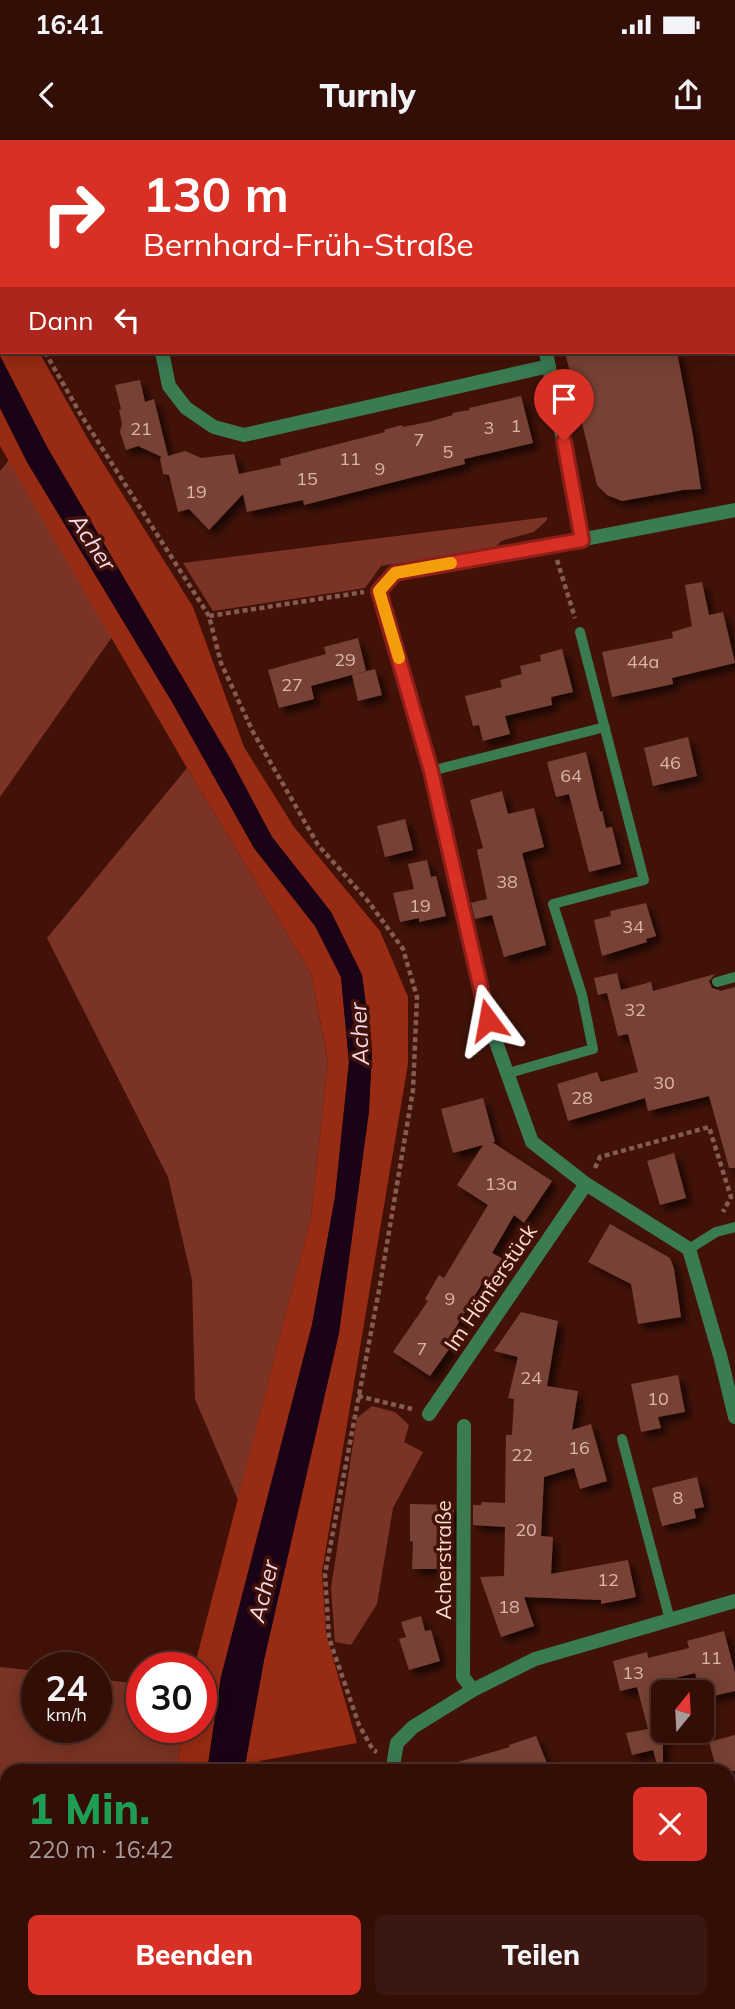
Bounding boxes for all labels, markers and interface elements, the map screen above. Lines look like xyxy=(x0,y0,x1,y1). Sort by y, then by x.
text: 16:41 xyxy=(35,8,104,41)
text: Turnly xyxy=(319,75,416,115)
icon: back xyxy=(28,76,66,114)
icon: share xyxy=(669,76,707,114)
text: 130 m xyxy=(143,163,289,224)
icon: right xyxy=(28,168,119,259)
text: Bernhard-Früh-Straße xyxy=(143,224,474,264)
icon: left xyxy=(108,301,146,339)
text: Dann xyxy=(28,304,94,337)
pin xyxy=(534,369,594,441)
icon: arrive xyxy=(545,380,583,418)
house number: 1 xyxy=(511,414,521,437)
house number: 3 xyxy=(484,416,494,439)
house number: 21 xyxy=(130,417,152,440)
house number: 7 xyxy=(414,428,424,451)
house number: 5 xyxy=(443,440,454,463)
house number: 11 xyxy=(339,447,361,470)
house number: 9 xyxy=(375,457,385,480)
house number: 15 xyxy=(296,467,318,490)
house number: 19 xyxy=(185,480,207,503)
water label: Acher xyxy=(63,507,123,577)
house number: 29 xyxy=(334,648,356,671)
house number: 44a xyxy=(627,650,659,673)
house number: 27 xyxy=(281,673,303,696)
house number: 46 xyxy=(659,751,681,774)
house number: 64 xyxy=(560,764,582,787)
house number: 38 xyxy=(496,870,518,893)
house number: 19 xyxy=(409,894,431,917)
house number: 34 xyxy=(622,915,644,938)
position arrow xyxy=(451,983,525,1057)
house number: 32 xyxy=(624,998,646,1021)
water label: Acher xyxy=(343,1000,375,1067)
house number: 30 xyxy=(653,1071,675,1094)
house number: 28 xyxy=(571,1086,593,1109)
house number: 13a xyxy=(485,1172,517,1195)
street label: Im Hänferstück xyxy=(438,1219,542,1355)
house number: 9 xyxy=(445,1287,455,1310)
house number: 7 xyxy=(417,1337,427,1360)
house number: 24 xyxy=(520,1366,542,1389)
house number: 10 xyxy=(647,1387,669,1410)
house number: 16 xyxy=(568,1436,590,1459)
house number: 22 xyxy=(511,1443,533,1466)
house number: 8 xyxy=(673,1486,683,1509)
street label: Acherstraße xyxy=(430,1500,456,1620)
house number: 20 xyxy=(515,1518,537,1541)
water label: Acher xyxy=(241,1556,285,1626)
house number: 12 xyxy=(597,1568,619,1591)
house number: 18 xyxy=(498,1595,520,1618)
house number: 11 xyxy=(700,1646,722,1669)
speed limit sign: 30 xyxy=(126,1652,217,1743)
house number: 13 xyxy=(622,1661,644,1684)
text: 24 xyxy=(45,1666,88,1710)
north arrow xyxy=(651,1680,714,1743)
map controls xyxy=(651,1680,714,1743)
text: km/h xyxy=(46,1703,87,1726)
text: 1 Min. xyxy=(28,1782,150,1835)
button: close xyxy=(633,1787,707,1861)
text: 220 m · 16:42 xyxy=(28,1835,173,1864)
button: Beenden xyxy=(28,1915,361,1995)
button: Teilen xyxy=(375,1915,707,1995)

